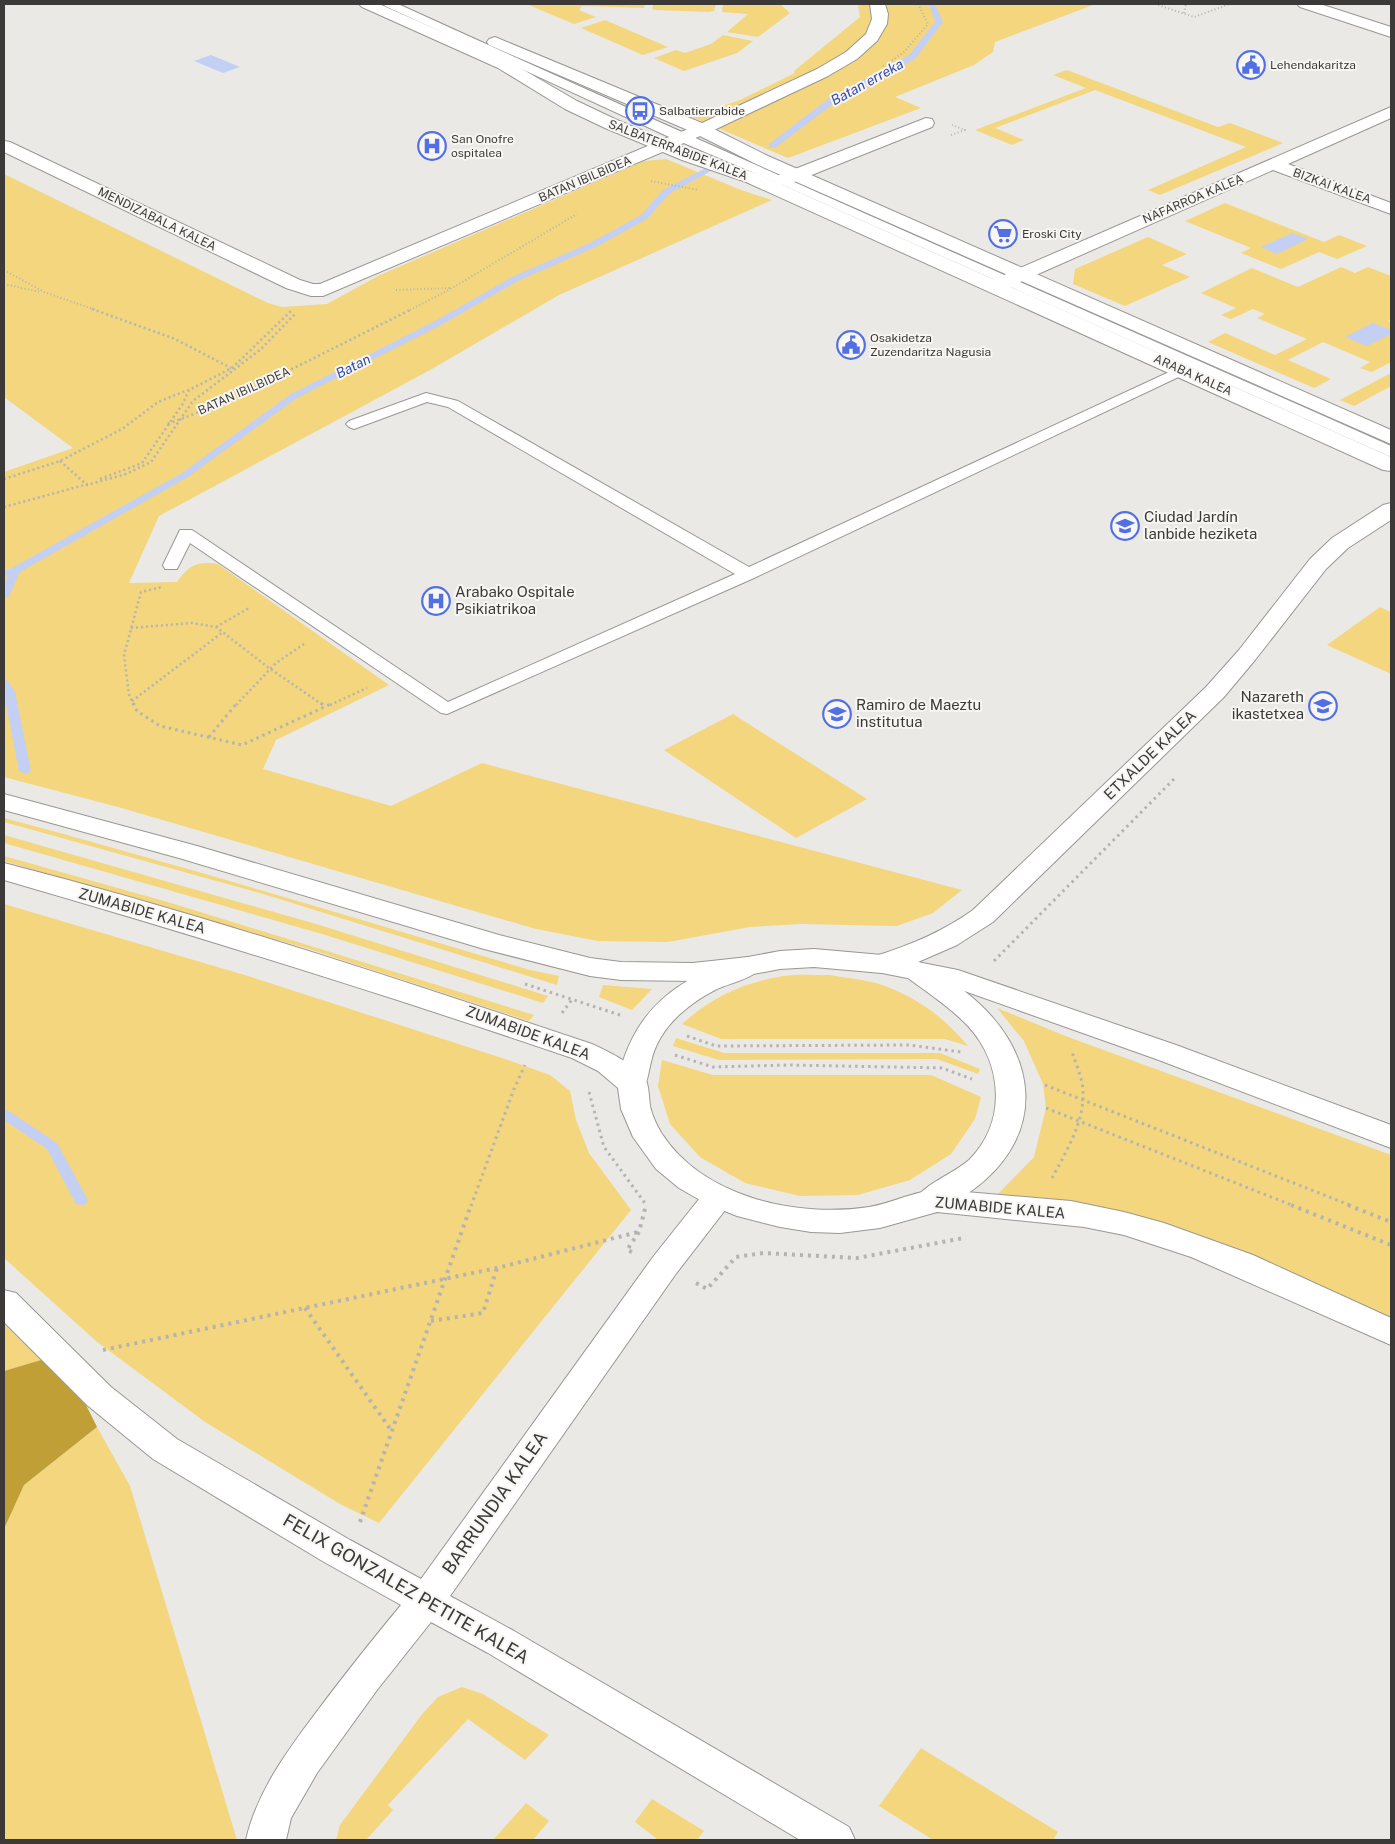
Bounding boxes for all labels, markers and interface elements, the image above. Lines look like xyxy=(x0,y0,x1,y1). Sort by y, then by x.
public building icon: Lehendakaritza xyxy=(1236,50,1266,80)
water label: Batan erreka xyxy=(828,56,906,108)
place label: Lehendakaritza xyxy=(1270,58,1356,72)
bus stop icon: Salbatierrabide xyxy=(625,96,655,126)
place label: Salbatierrabide xyxy=(659,104,745,118)
street label: SALBATERRABIDE KALEA xyxy=(606,117,750,183)
hospital icon: San Onofre ospitalea xyxy=(417,131,447,161)
place label: San Onofre ospitalea xyxy=(451,132,514,160)
street label: BATAN IBILBIDEA xyxy=(536,153,634,205)
street label: BIZKAI KALEA xyxy=(1291,165,1373,207)
street label: NAFARROA KALEA xyxy=(1141,171,1246,227)
street label: MENDIZABALA KALEA xyxy=(96,184,219,254)
supermarket icon: Eroski City xyxy=(988,219,1018,249)
place label: Eroski City xyxy=(1022,227,1082,241)
public building icon: Osakidetza Zuzendaritza Nagusia xyxy=(836,330,866,360)
place label: Osakidetza Zuzendaritza Nagusia xyxy=(870,331,991,359)
water label: Batan xyxy=(333,350,373,381)
street label: ARABA KALEA xyxy=(1152,351,1235,399)
street label: BATAN IBILBIDEA xyxy=(196,364,293,418)
place label: Ciudad Jardín lanbide heziketa xyxy=(1144,508,1257,542)
school or university icon: Ciudad Jardín lanbide heziketa xyxy=(1110,511,1140,541)
place label: Arabako Ospitale Psikiatrikoa xyxy=(455,583,575,617)
hospital icon: Arabako Ospitale Psikiatrikoa xyxy=(421,586,451,616)
place label: Nazareth ikastetxea xyxy=(1232,688,1304,722)
school or university icon: Nazareth ikastetxea xyxy=(1308,691,1338,721)
place label: Ramiro de Maeztu institutua xyxy=(856,696,981,730)
school or university icon: Ramiro de Maeztu institutua xyxy=(822,699,852,729)
street label: ETXALDE KALEA xyxy=(1100,706,1199,803)
street label: ZUMABIDE KALEA xyxy=(77,884,208,937)
street label: ZUMABIDE KALEA xyxy=(464,1002,593,1063)
street label: ZUMABIDE KALEA xyxy=(934,1193,1067,1222)
street label: BARRUNDIA KALEA xyxy=(437,1427,552,1578)
street label: FELIX GONZALEZ PETITE KALEA xyxy=(280,1509,533,1668)

